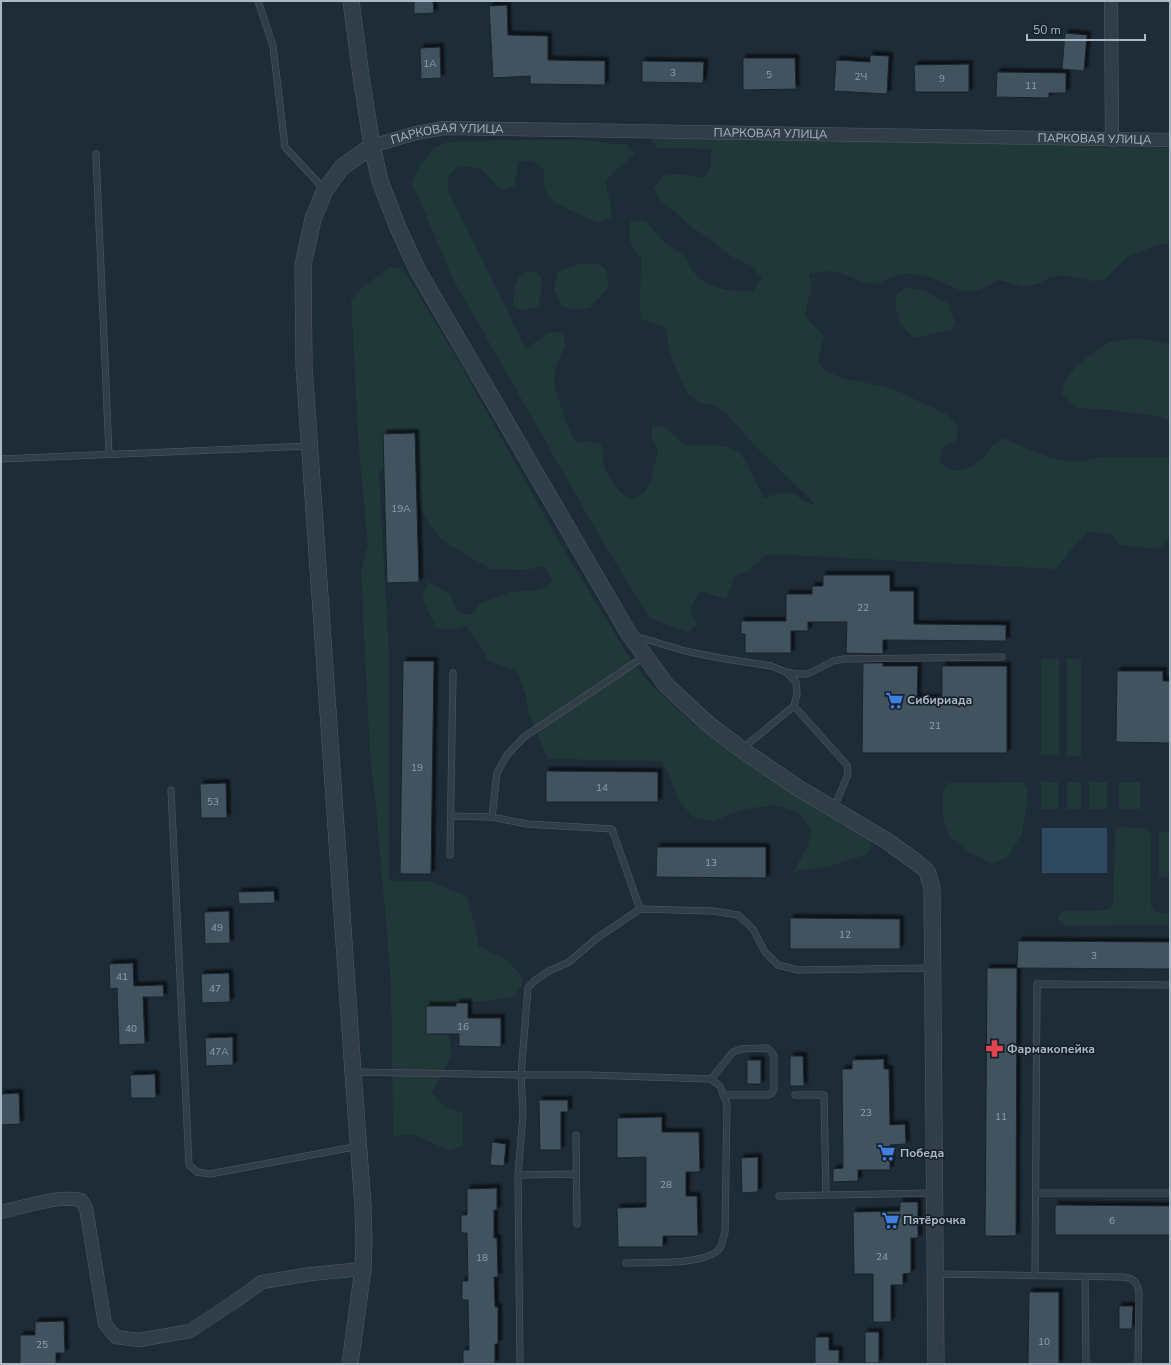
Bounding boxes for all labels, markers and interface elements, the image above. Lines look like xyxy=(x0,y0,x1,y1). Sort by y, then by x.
scale bar xyxy=(1027,16,1145,42)
text: 50 m xyxy=(1033,22,1061,38)
house number: 1А xyxy=(423,57,437,71)
house number: 3 xyxy=(670,66,676,80)
house number: 5 xyxy=(766,68,772,82)
house number: 2Ч xyxy=(855,70,867,84)
house number: 9 xyxy=(939,72,945,86)
house number: 11 xyxy=(1025,79,1037,93)
street label: ПАРКОВАЯ УЛИЦА xyxy=(389,120,504,148)
street label: ПАРКОВАЯ УЛИЦА xyxy=(714,124,828,142)
street label: ПАРКОВАЯ УЛИЦА xyxy=(1037,130,1152,148)
house number: 19А xyxy=(391,502,411,516)
house number: 22 xyxy=(857,601,869,615)
supermarket icon: Сибириада xyxy=(884,690,904,710)
place label: Сибириада xyxy=(907,692,972,708)
house number: 21 xyxy=(929,719,941,733)
house number: 19 xyxy=(411,761,423,775)
house number: 14 xyxy=(596,781,608,795)
house number: 53 xyxy=(207,795,219,809)
house number: 13 xyxy=(705,856,717,870)
house number: 49 xyxy=(211,921,223,935)
house number: 12 xyxy=(839,928,851,942)
house number: 3 xyxy=(1091,949,1097,963)
house number: 41 xyxy=(116,970,128,984)
house number: 47 xyxy=(209,982,221,996)
house number: 16 xyxy=(457,1020,469,1034)
house number: 40 xyxy=(125,1022,137,1036)
pharmacy icon: Фармакопейка xyxy=(984,1039,1004,1059)
place label: Фармакопейка xyxy=(1007,1041,1095,1057)
house number: 47А xyxy=(209,1045,229,1059)
house number: 23 xyxy=(860,1106,872,1120)
house number: 11 xyxy=(995,1110,1007,1124)
supermarket icon: Победа xyxy=(877,1143,897,1163)
place label: Победа xyxy=(900,1145,944,1161)
house number: 28 xyxy=(660,1178,672,1192)
supermarket icon: Пятёрочка xyxy=(880,1210,900,1230)
place label: Пятёрочка xyxy=(903,1212,966,1228)
house number: 6 xyxy=(1109,1214,1115,1228)
house number: 24 xyxy=(876,1250,888,1264)
house number: 18 xyxy=(476,1251,488,1265)
house number: 10 xyxy=(1038,1335,1050,1349)
house number: 25 xyxy=(36,1338,48,1352)

